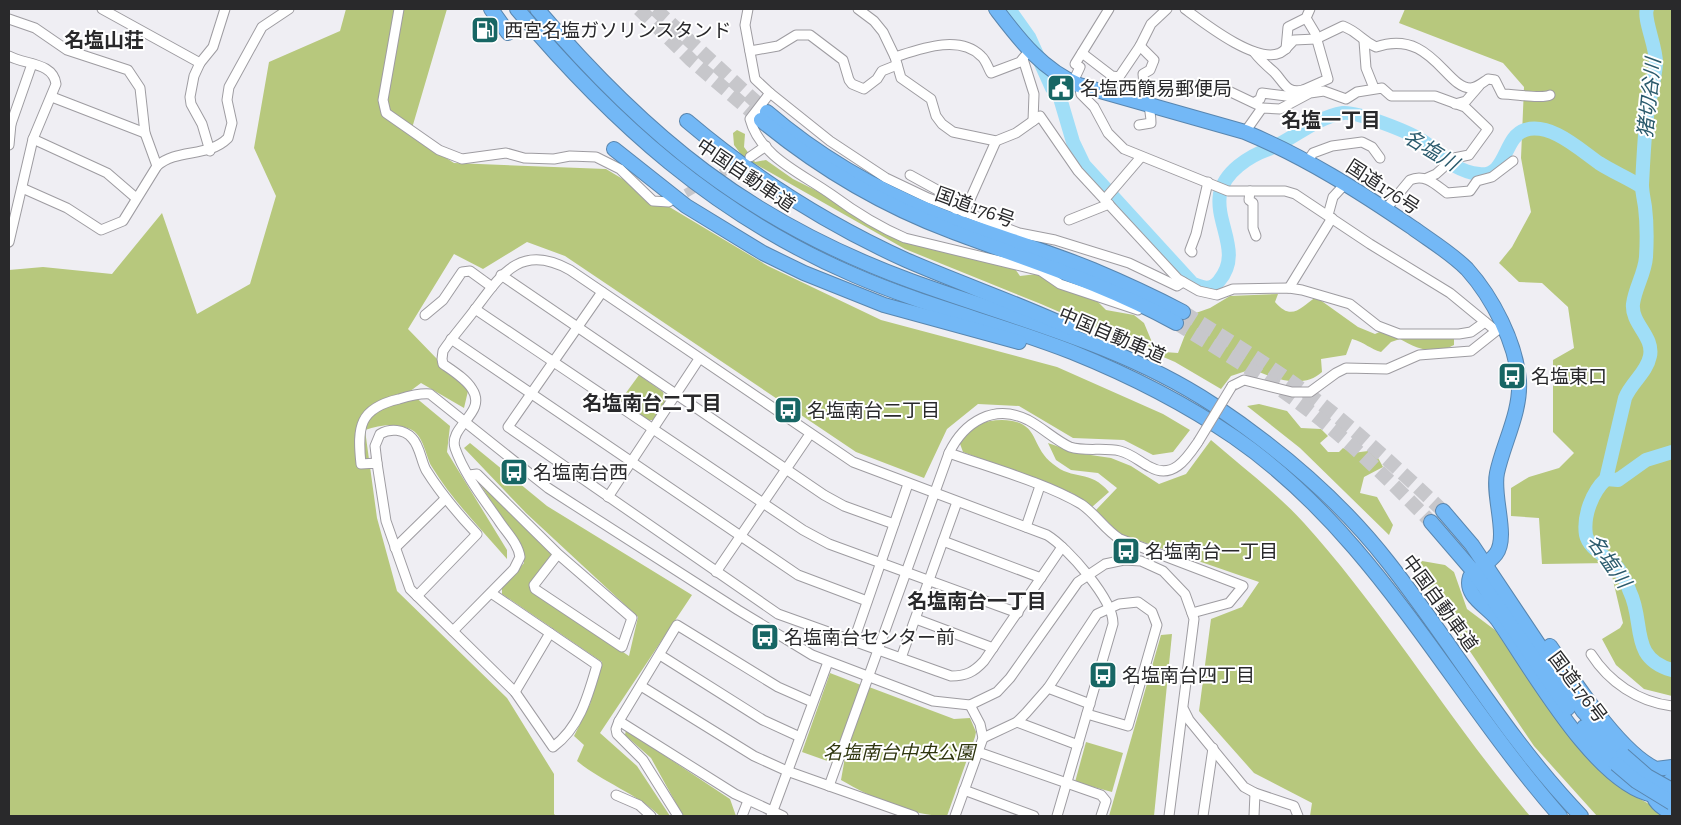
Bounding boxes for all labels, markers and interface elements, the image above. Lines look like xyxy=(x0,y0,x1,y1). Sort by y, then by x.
fuel station icon: 西宮名塩ガソリンスタンド xyxy=(470,15,500,45)
place label: 西宮名塩ガソリンスタンド xyxy=(504,19,732,42)
district label: 名塩山荘 xyxy=(64,28,144,52)
water label: 猪切谷川 xyxy=(1633,55,1665,139)
public building icon: 名塩西簡易郵便局 xyxy=(1046,73,1076,103)
place label: 名塩西簡易郵便局 xyxy=(1080,77,1232,100)
district label: 名塩一丁目 xyxy=(1281,108,1381,132)
water label: 名塩川 xyxy=(1399,124,1465,177)
street label: 中国自動車道 xyxy=(692,134,800,216)
street label: 国道176号 xyxy=(1342,155,1424,219)
street label: 国道176号 xyxy=(932,182,1018,232)
street label: 中国自動車道 xyxy=(1055,302,1169,368)
bus stop icon: 名塩東口 xyxy=(1497,361,1527,391)
place label: 名塩東口 xyxy=(1531,365,1607,388)
district label: 名塩南台二丁目 xyxy=(582,391,722,415)
bus stop icon: 名塩南台二丁目 xyxy=(773,395,803,425)
place label: 名塩南台二丁目 xyxy=(807,399,940,422)
bus stop icon: 名塩南台西 xyxy=(499,457,529,487)
place label: 名塩南台西 xyxy=(533,461,628,484)
water label: 名塩川 xyxy=(1582,530,1637,594)
bus stop icon: 名塩南台一丁目 xyxy=(1111,536,1141,566)
place label: 名塩南台一丁目 xyxy=(1145,540,1278,563)
street label: 中国自動車道 xyxy=(1397,550,1483,656)
district label: 名塩南台一丁目 xyxy=(907,589,1047,613)
bus stop icon: 名塩南台センター前 xyxy=(750,622,780,652)
place label: 名塩南台センター前 xyxy=(784,626,955,649)
street label: 国道176号 xyxy=(1544,647,1612,727)
bus stop icon: 名塩南台四丁目 xyxy=(1088,660,1118,690)
place label: 名塩南台四丁目 xyxy=(1122,664,1255,687)
park label: 名塩南台中央公園 xyxy=(823,741,978,764)

